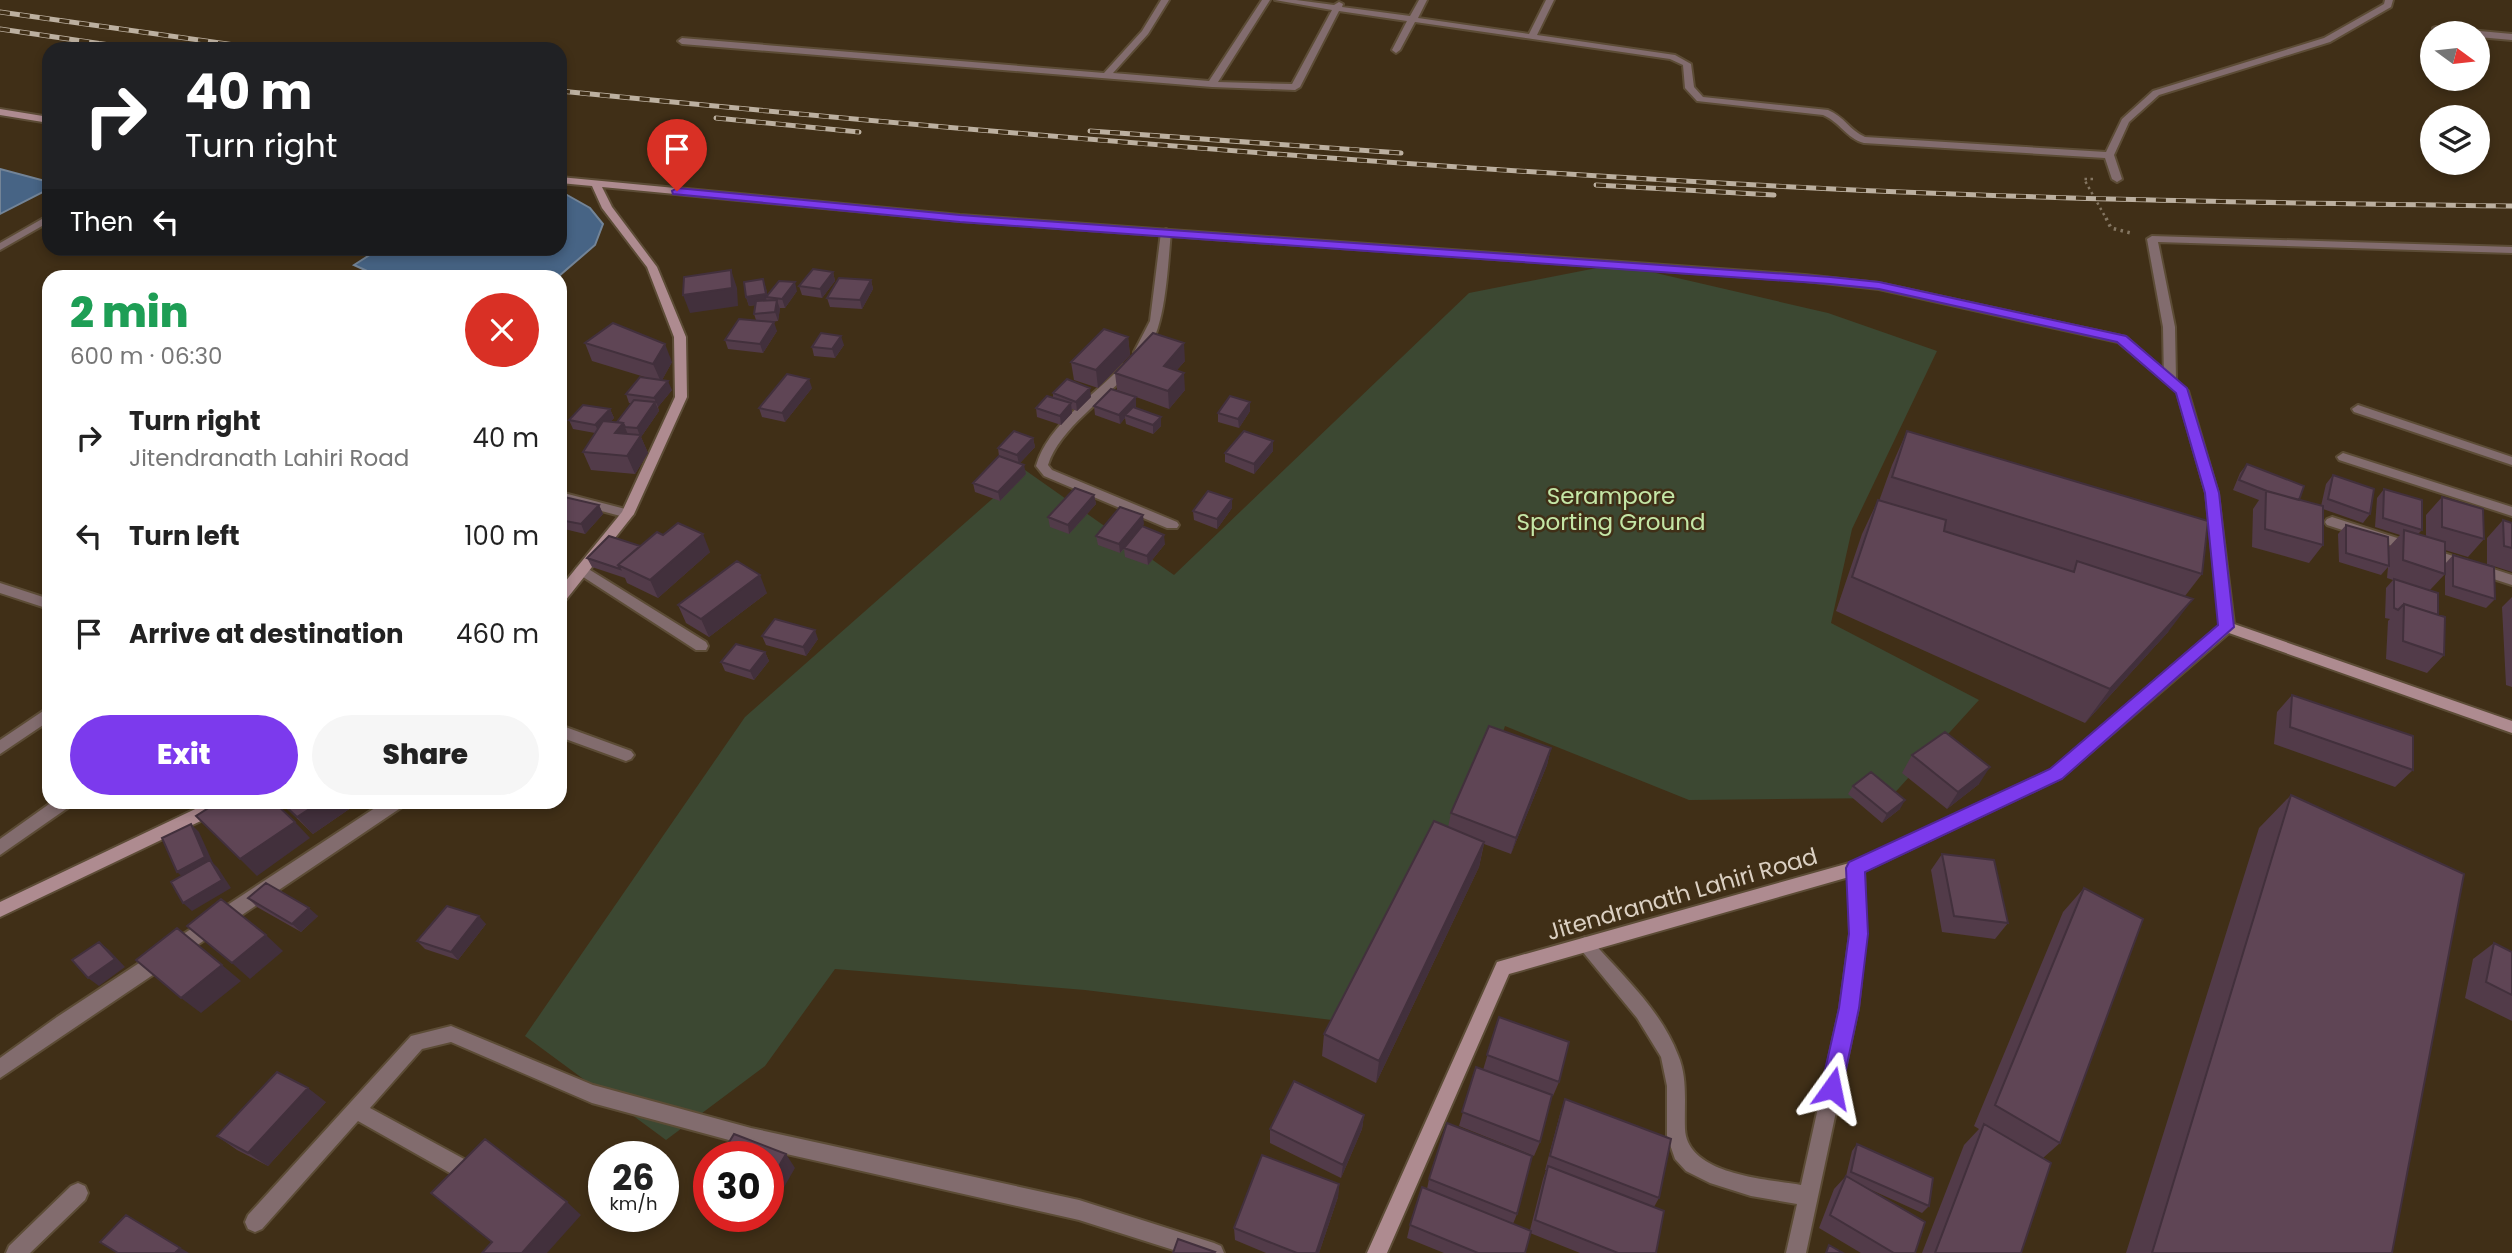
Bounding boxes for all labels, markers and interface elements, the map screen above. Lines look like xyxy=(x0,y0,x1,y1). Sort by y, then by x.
north arrow xyxy=(2420,21,2490,91)
map controls xyxy=(2420,21,2490,175)
text: 40 m xyxy=(185,58,312,126)
icon: right xyxy=(70,70,161,161)
button: layers xyxy=(2420,105,2490,175)
pin xyxy=(647,119,707,191)
text: Turn right xyxy=(185,123,337,168)
icon: arrive xyxy=(658,130,696,168)
icon: left xyxy=(147,203,185,241)
text: Then xyxy=(70,204,133,240)
text: 2 min xyxy=(70,283,188,342)
button: close xyxy=(465,293,539,367)
text: 600 m · 06:30 xyxy=(70,340,222,372)
text: Turn right xyxy=(129,403,261,439)
icon: right xyxy=(70,419,108,457)
text: 40 m xyxy=(473,420,539,456)
text: Jitendranath Lahiri Road xyxy=(129,442,409,474)
park label: Serampore Sporting Ground xyxy=(1517,480,1705,538)
icon: left xyxy=(70,517,108,555)
text: Turn left xyxy=(129,518,240,554)
text: 100 m xyxy=(464,518,539,554)
icon: arrive xyxy=(70,615,108,653)
text: Arrive at destination xyxy=(129,616,404,652)
text: 460 m xyxy=(456,616,539,652)
button: Exit xyxy=(70,715,298,795)
button: Share xyxy=(312,715,539,795)
street label: Jitendranath Lahiri Road xyxy=(1543,840,1821,948)
position arrow xyxy=(1795,1051,1869,1125)
speed limit sign: 30 xyxy=(693,1141,784,1232)
text: 26 xyxy=(612,1153,655,1202)
text: km/h xyxy=(610,1191,657,1216)

